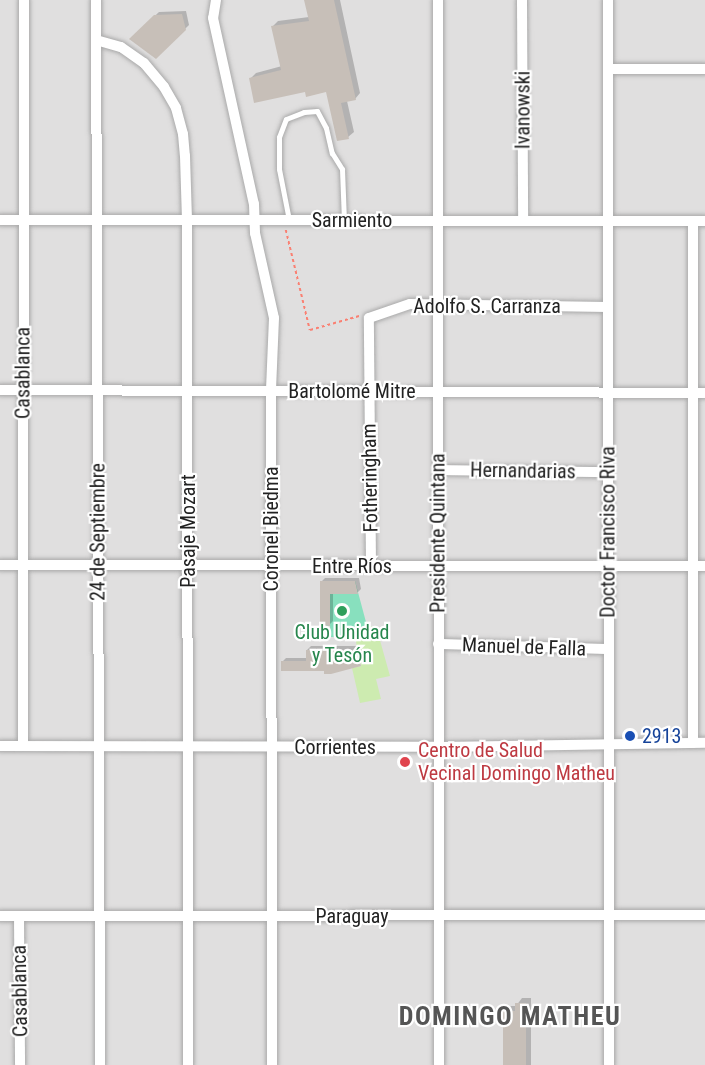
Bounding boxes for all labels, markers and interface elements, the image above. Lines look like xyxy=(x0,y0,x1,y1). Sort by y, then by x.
street label: Ivanowski xyxy=(511,71,535,149)
street label: Sarmiento xyxy=(312,208,392,232)
street label: Adolfo S. Carranza xyxy=(413,294,561,318)
street label: Casablanca xyxy=(11,327,35,419)
street label: Bartolomé Mitre xyxy=(288,379,416,403)
street label: Fotheringham xyxy=(357,423,383,533)
street label: Doctor Francisco Riva xyxy=(596,446,620,618)
street label: Presidente Quintana xyxy=(426,453,450,613)
street label: Hernandarias xyxy=(470,458,576,484)
street label: 24 de Septiembre xyxy=(86,463,110,601)
street label: Coronel Biedma xyxy=(259,466,283,592)
street label: Pasaje Mozart xyxy=(176,474,200,588)
street label: Entre Ríos xyxy=(312,554,392,578)
marker: Club Unidad y Tesón xyxy=(335,604,349,618)
place label: Club Unidad y Tesón xyxy=(295,620,389,667)
street label: Manuel de Falla xyxy=(462,633,586,661)
place label: 2913 xyxy=(642,724,681,748)
marker: 2913 xyxy=(623,729,637,743)
street label: Corrientes xyxy=(294,735,376,759)
place label: Centro de Salud Vecinal Domingo Matheu xyxy=(418,738,615,785)
marker: Centro de Salud Vecinal Domingo Matheu xyxy=(396,753,414,771)
street label: Paraguay xyxy=(315,904,389,928)
street label: Casablanca xyxy=(7,945,33,1037)
district label: DOMINGO MATHEU xyxy=(399,1001,621,1033)

